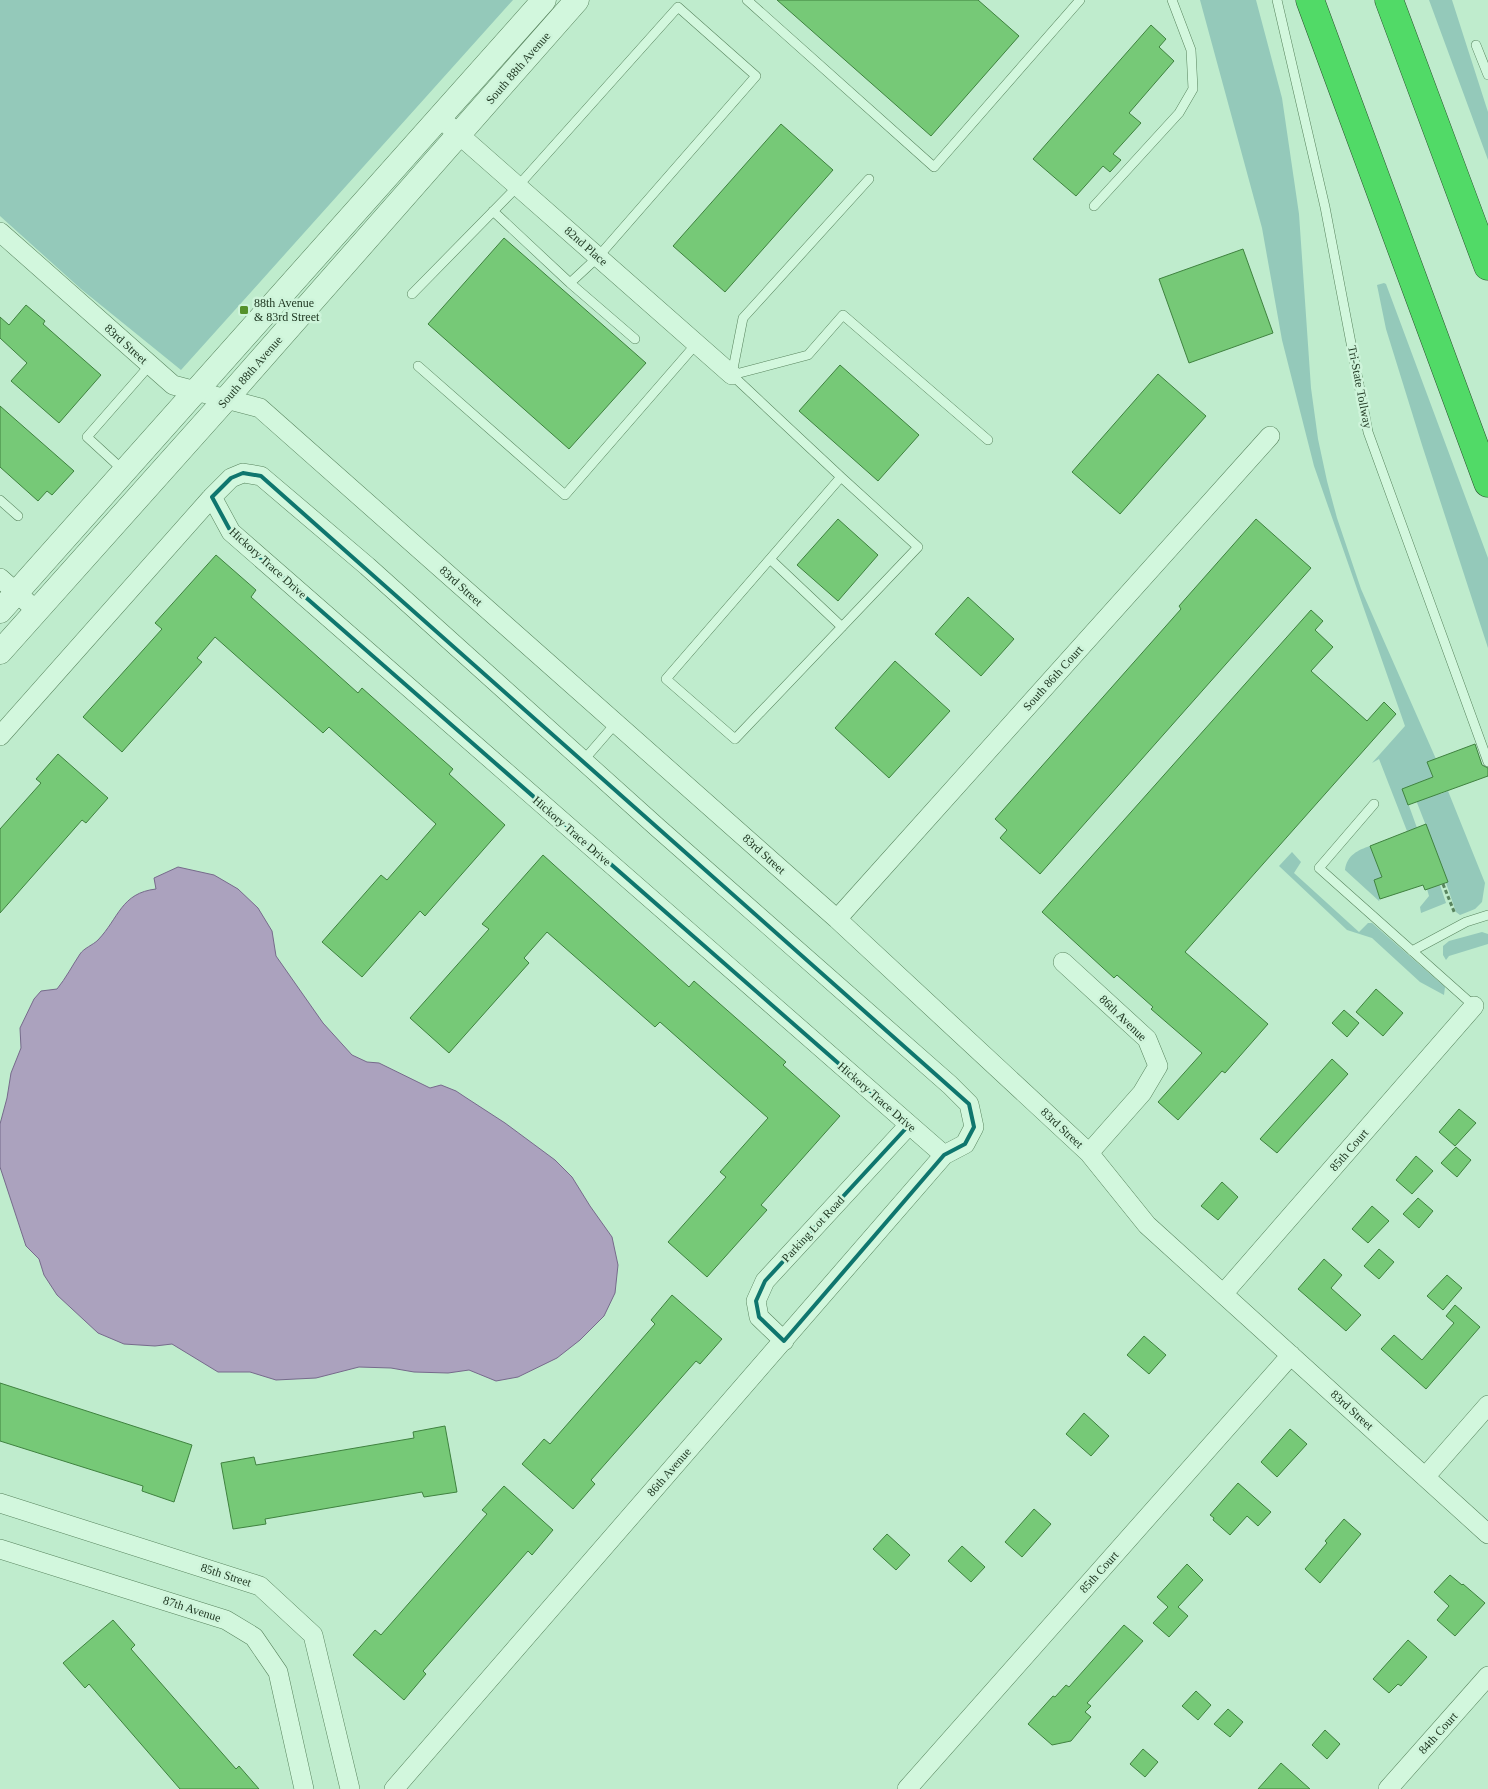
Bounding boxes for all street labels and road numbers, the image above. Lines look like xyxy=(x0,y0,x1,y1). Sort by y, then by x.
street label: South 88th Avenue xyxy=(483,29,553,107)
street label: 82nd Place xyxy=(561,223,611,269)
street label: 83rd Street xyxy=(102,321,151,367)
street label: South 88th Avenue xyxy=(215,333,285,411)
street label: Tri-State Tollway xyxy=(1345,344,1375,430)
street label: Hickory Trace Drive xyxy=(226,525,310,601)
street label: 83rd Street xyxy=(437,563,486,609)
street label: South 86th Court xyxy=(1020,642,1086,713)
street label: Hickory Trace Drive xyxy=(530,793,614,869)
street label: 83rd Street xyxy=(740,831,789,877)
street label: 86th Avenue xyxy=(1097,992,1149,1044)
street label: Hickory Trace Drive xyxy=(835,1059,919,1135)
street label: 83rd Street xyxy=(1038,1105,1087,1152)
street label: 85th Court xyxy=(1327,1125,1372,1174)
street label: Parking Lot Road xyxy=(779,1193,847,1265)
street label: 83rd Street xyxy=(1328,1387,1377,1433)
street label: 86th Avenue xyxy=(644,1445,694,1499)
street label: 85th Court xyxy=(1077,1548,1122,1596)
street label: 85th Street xyxy=(199,1560,254,1590)
street label: 87th Avenue xyxy=(161,1593,223,1625)
street label: 84th Court xyxy=(1416,1709,1461,1757)

